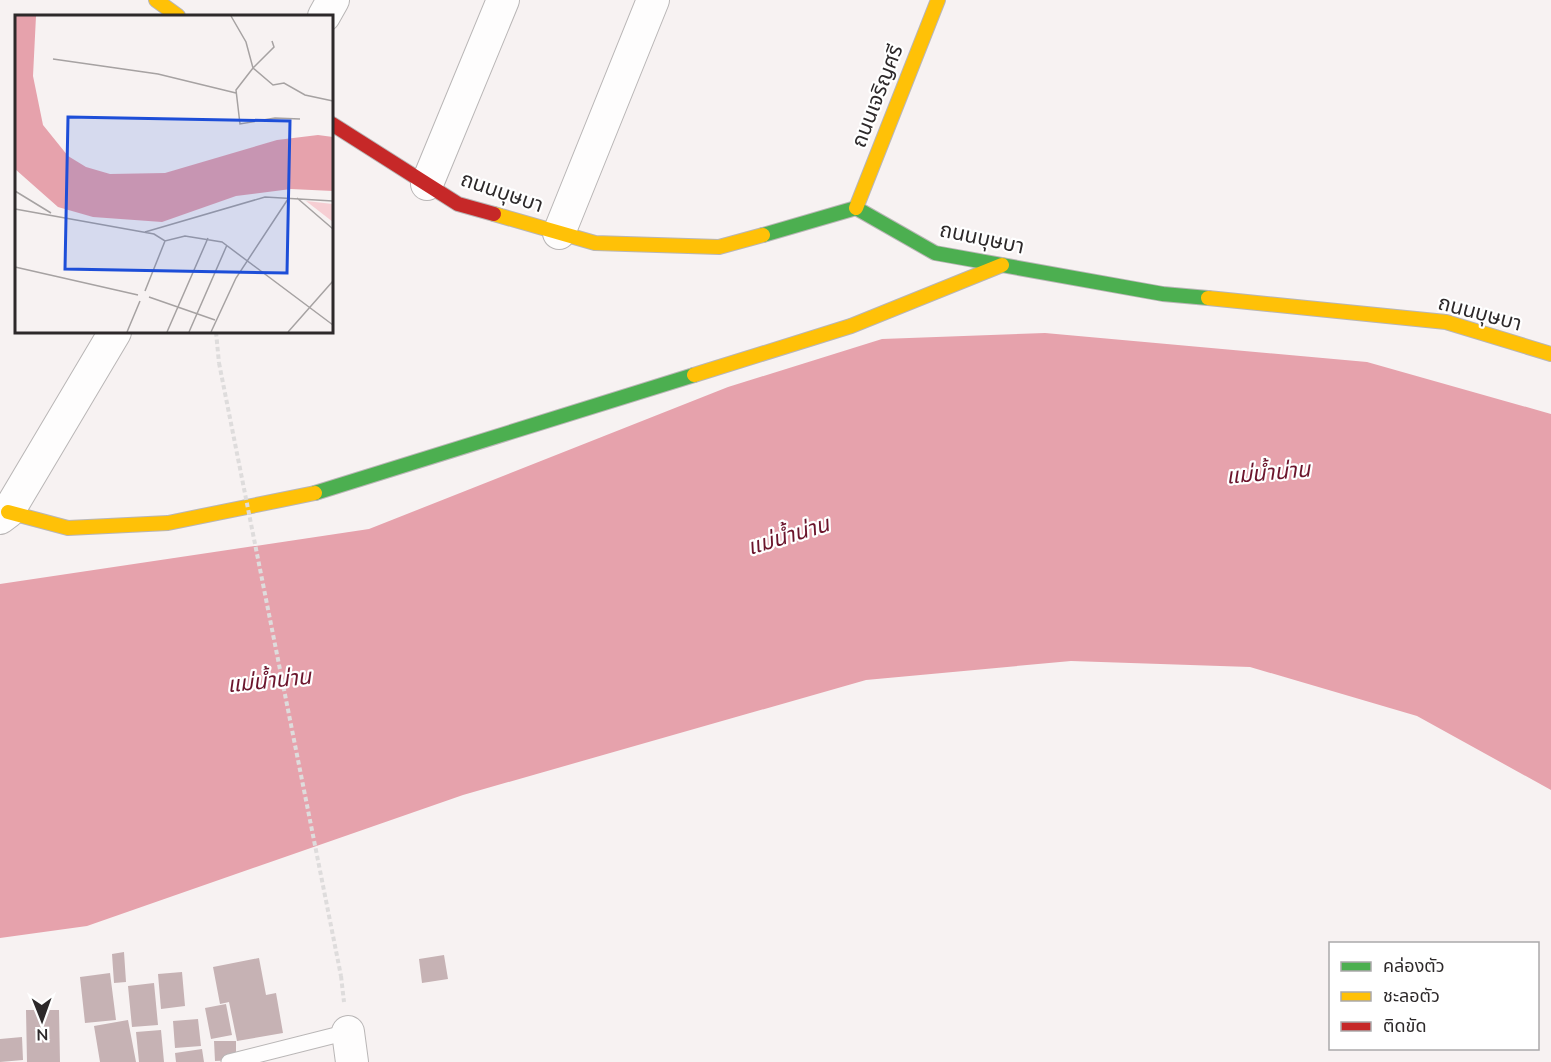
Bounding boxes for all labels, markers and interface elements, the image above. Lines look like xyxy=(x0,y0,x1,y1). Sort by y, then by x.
inset map xyxy=(15,15,333,333)
street label: ถนนเจริญศรี xyxy=(845,41,909,151)
street label: ถนนบุษบา xyxy=(457,165,547,219)
street label: ถนนบุษบา xyxy=(937,215,1027,261)
street label: ถนนบุษบา xyxy=(1435,288,1525,338)
water label: แม่น้ำน่าน xyxy=(1225,453,1313,492)
water label: แม่น้ำน่าน xyxy=(743,508,834,563)
water label: แม่น้ำน่าน xyxy=(225,661,314,700)
legend xyxy=(1329,942,1539,1050)
text: คล่องตัว xyxy=(1383,954,1445,978)
text: ชะลอตัว xyxy=(1383,984,1440,1008)
north arrow xyxy=(12,990,72,1050)
text: ติดขัด xyxy=(1383,1014,1426,1038)
text: N xyxy=(36,1023,48,1045)

